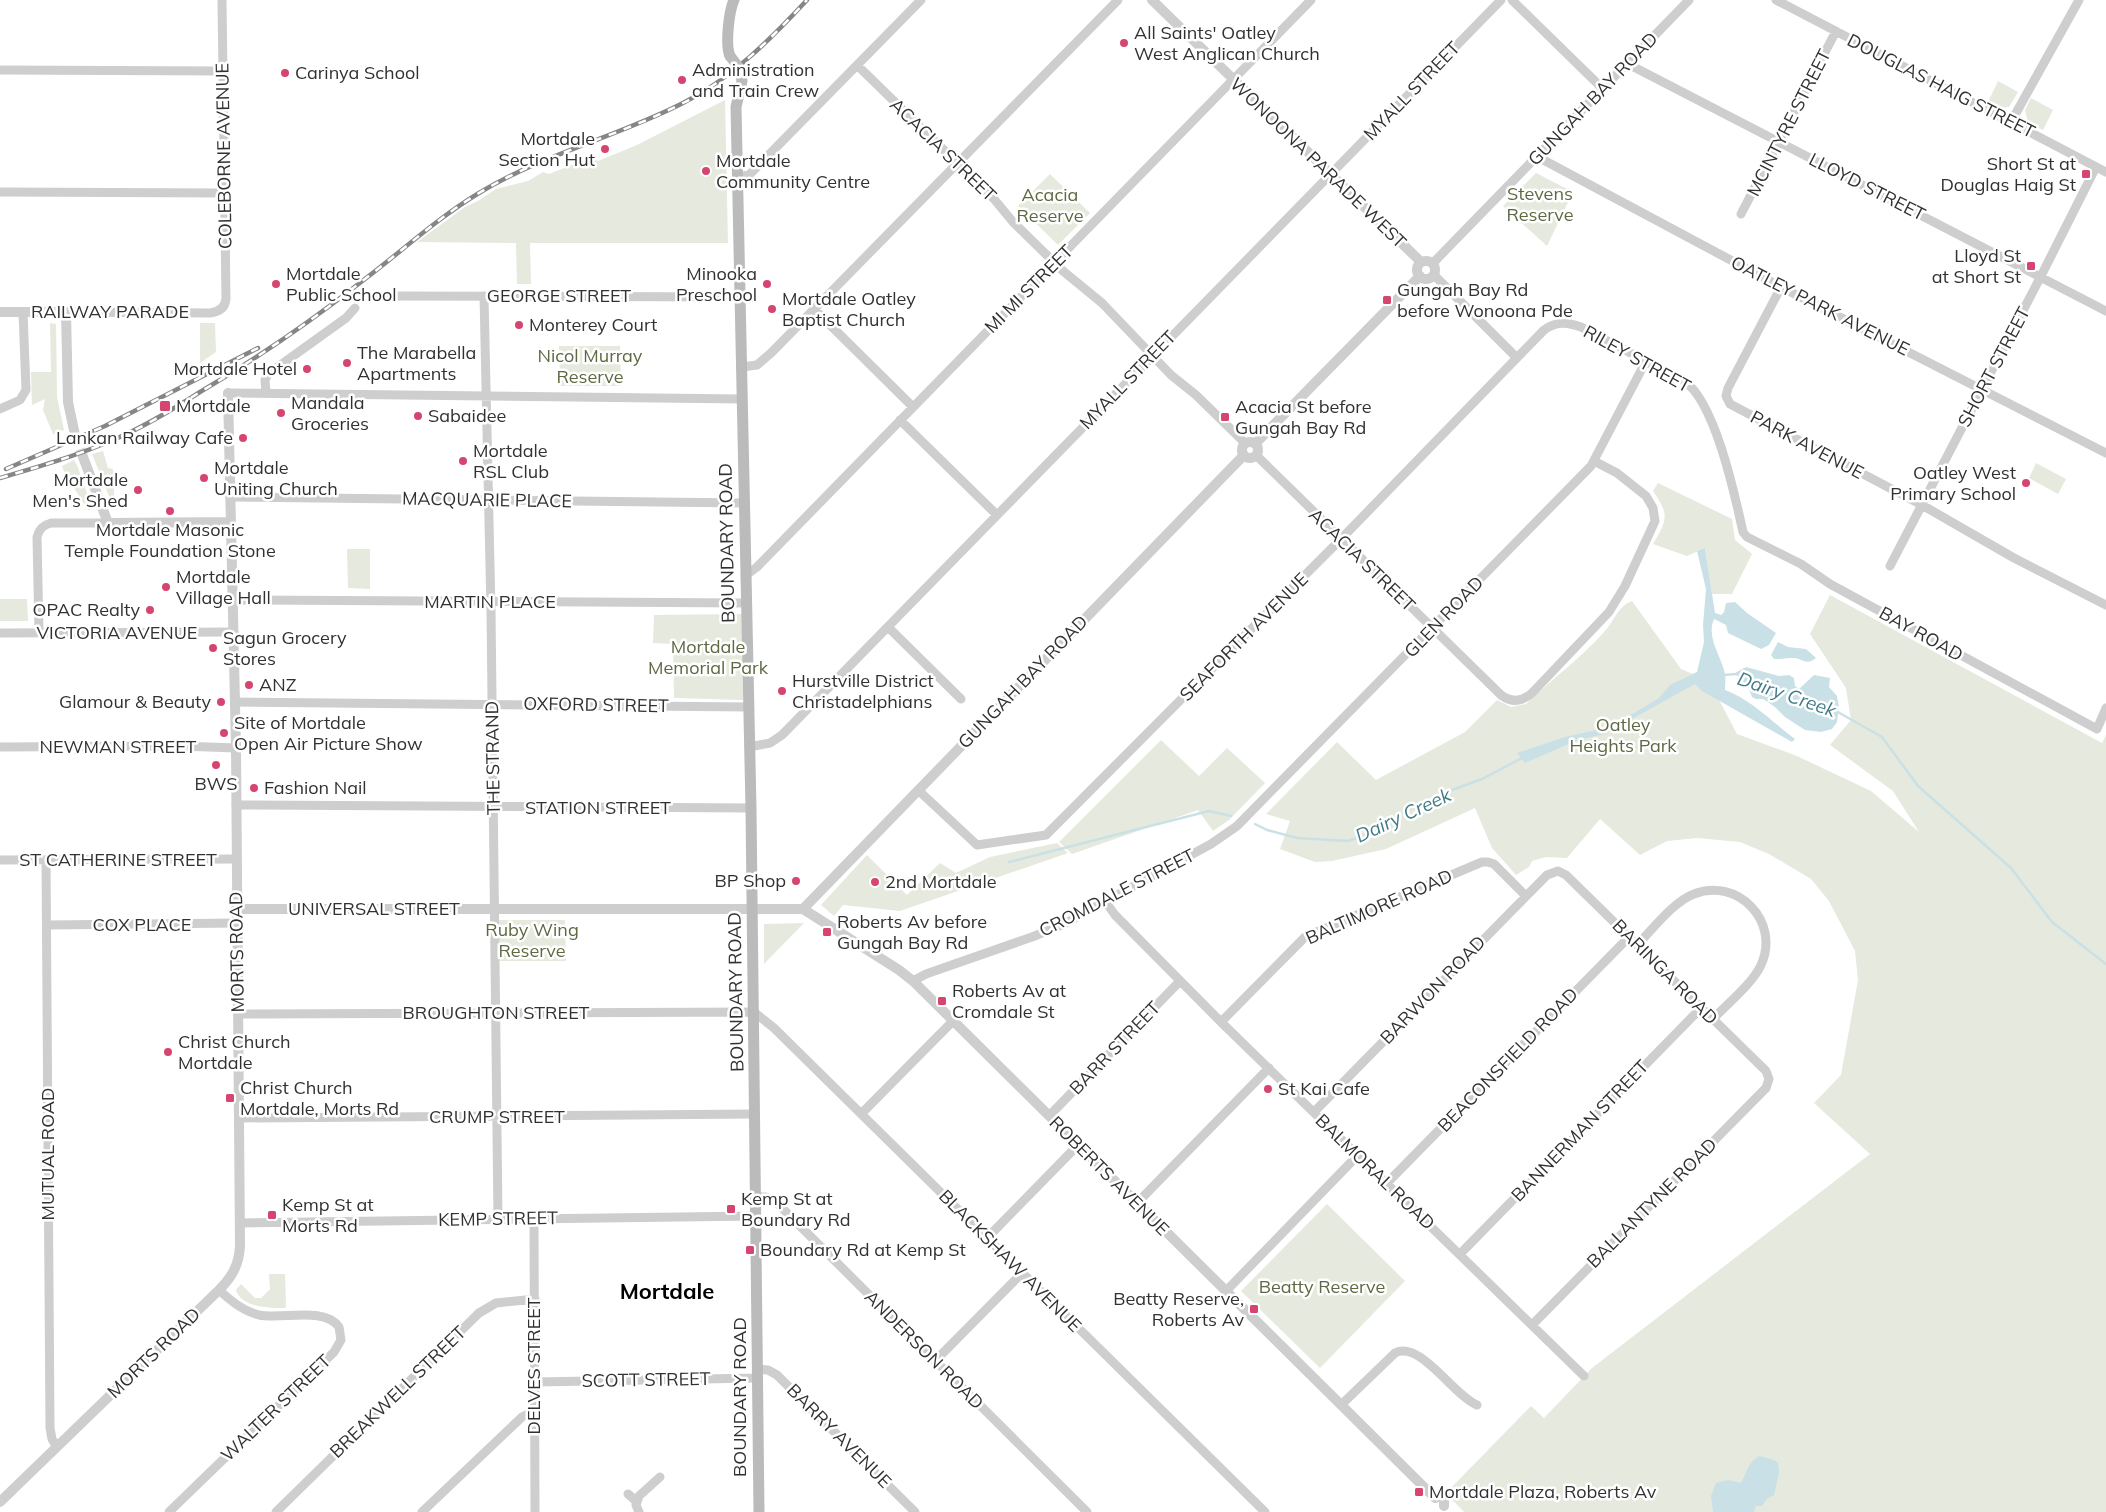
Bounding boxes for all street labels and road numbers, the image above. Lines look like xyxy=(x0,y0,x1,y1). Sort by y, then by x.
street label: GUNGAH BAY ROAD xyxy=(1523,27,1662,170)
street label: DOUGLAS HAIG STREET xyxy=(1843,28,2039,143)
street label: MYALL STREET xyxy=(1359,36,1465,145)
street label: MCINTYRE STREET xyxy=(1742,45,1836,200)
street label: COLEBORNE AVENUE xyxy=(210,63,237,249)
street label: WONOONA PARADE WEST xyxy=(1225,72,1411,253)
street label: ACACIA STREET xyxy=(885,93,1001,206)
street label: LLOYD STREET xyxy=(1805,147,1929,226)
street label: MI MI STREET xyxy=(980,240,1078,338)
street label: OATLEY PARK AVENUE xyxy=(1727,251,1913,361)
street label: GEORGE STREET xyxy=(487,284,631,307)
street label: RAILWAY PARADE xyxy=(31,300,189,323)
street label: SHORT STREET xyxy=(1952,303,2035,431)
street label: RILEY STREET xyxy=(1580,320,1695,398)
street label: MYALL STREET xyxy=(1075,325,1181,434)
street label: PARK AVENUE xyxy=(1747,405,1868,484)
street label: BOUNDARY ROAD xyxy=(714,463,739,623)
street label: MACQUARIE PLACE xyxy=(402,487,572,512)
street label: ACACIA STREET xyxy=(1304,503,1420,616)
street label: SEAFORTH AVENUE xyxy=(1175,568,1313,706)
street label: GLEN ROAD xyxy=(1399,571,1488,662)
street label: MARTIN PLACE xyxy=(424,590,556,613)
street label: BAY ROAD xyxy=(1875,601,1967,666)
street label: GUNGAH BAY ROAD xyxy=(953,610,1092,753)
street label: VICTORIA AVENUE xyxy=(37,621,197,644)
street label: OXFORD STREET xyxy=(523,692,669,717)
street label: THE STRAND xyxy=(480,701,505,815)
street label: NEWMAN STREET xyxy=(40,735,197,758)
street label: STATION STREET xyxy=(525,796,671,819)
street label: CROMDALE STREET xyxy=(1035,843,1199,942)
street label: ST CATHERINE STREET xyxy=(19,848,217,871)
street label: BALTIMORE ROAD xyxy=(1302,864,1456,949)
street label: MORTS ROAD xyxy=(224,892,249,1012)
street label: UNIVERSAL STREET xyxy=(288,897,460,920)
street label: BOUNDARY ROAD xyxy=(723,912,748,1072)
street label: COX PLACE xyxy=(93,913,191,936)
street label: BARINGA ROAD xyxy=(1608,914,1723,1029)
street label: BARWON ROAD xyxy=(1375,931,1490,1049)
street label: BEACONSFIELD ROAD xyxy=(1433,983,1583,1137)
street label: BARR STREET xyxy=(1064,996,1165,1099)
street label: BROUGHTON STREET xyxy=(403,1001,590,1024)
street label: BANNERMAN STREET xyxy=(1506,1055,1653,1206)
street label: MUTUAL ROAD xyxy=(36,1088,59,1220)
street label: CRUMP STREET xyxy=(429,1105,565,1128)
street label: BALMORAL ROAD xyxy=(1311,1109,1440,1235)
street label: ROBERTS AVENUE xyxy=(1045,1111,1174,1240)
street label: BALLANTYNE ROAD xyxy=(1582,1133,1722,1273)
street label: BLACKSHAW AVENUE xyxy=(934,1184,1087,1337)
street label: KEMP STREET xyxy=(438,1206,558,1231)
street label: ANDERSON ROAD xyxy=(860,1285,989,1414)
street label: DELVES STREET xyxy=(522,1297,545,1435)
street label: MORTS ROAD xyxy=(102,1303,205,1403)
street label: BOUNDARY ROAD xyxy=(728,1317,751,1477)
street label: BREAKWELL STREET xyxy=(325,1321,471,1463)
street label: WALTER STREET xyxy=(216,1349,336,1466)
street label: SCOTT STREET xyxy=(581,1367,711,1392)
street label: BARRY AVENUE xyxy=(782,1379,896,1493)

